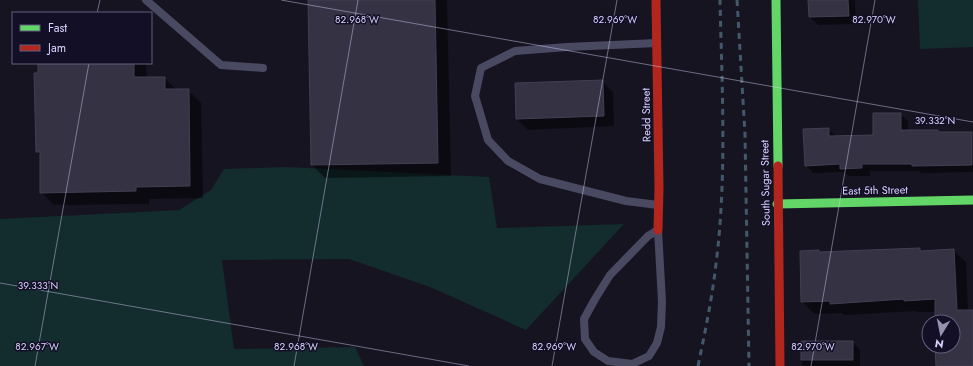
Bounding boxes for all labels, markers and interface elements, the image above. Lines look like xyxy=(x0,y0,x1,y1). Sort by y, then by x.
legend xyxy=(12,12,152,64)
text: 82.968°W xyxy=(335,12,379,27)
text: 82.969°W xyxy=(593,12,637,27)
text: 82.970°W xyxy=(852,12,896,27)
text: Fast xyxy=(48,19,67,37)
text: Jam xyxy=(46,39,66,57)
street label: Redd Street xyxy=(638,88,654,142)
text: 39.332°N xyxy=(915,113,955,128)
street label: South Sugar Street xyxy=(756,139,774,226)
street label: East 5th Street xyxy=(842,181,908,199)
text: 39.333°N xyxy=(18,278,58,293)
north arrow xyxy=(921,314,961,354)
text: N xyxy=(934,335,945,352)
text: 82.967°W xyxy=(15,339,59,354)
text: 82.968°W xyxy=(274,339,318,354)
text: 82.969°W xyxy=(532,339,576,354)
text: 82.970°W xyxy=(791,339,835,354)

